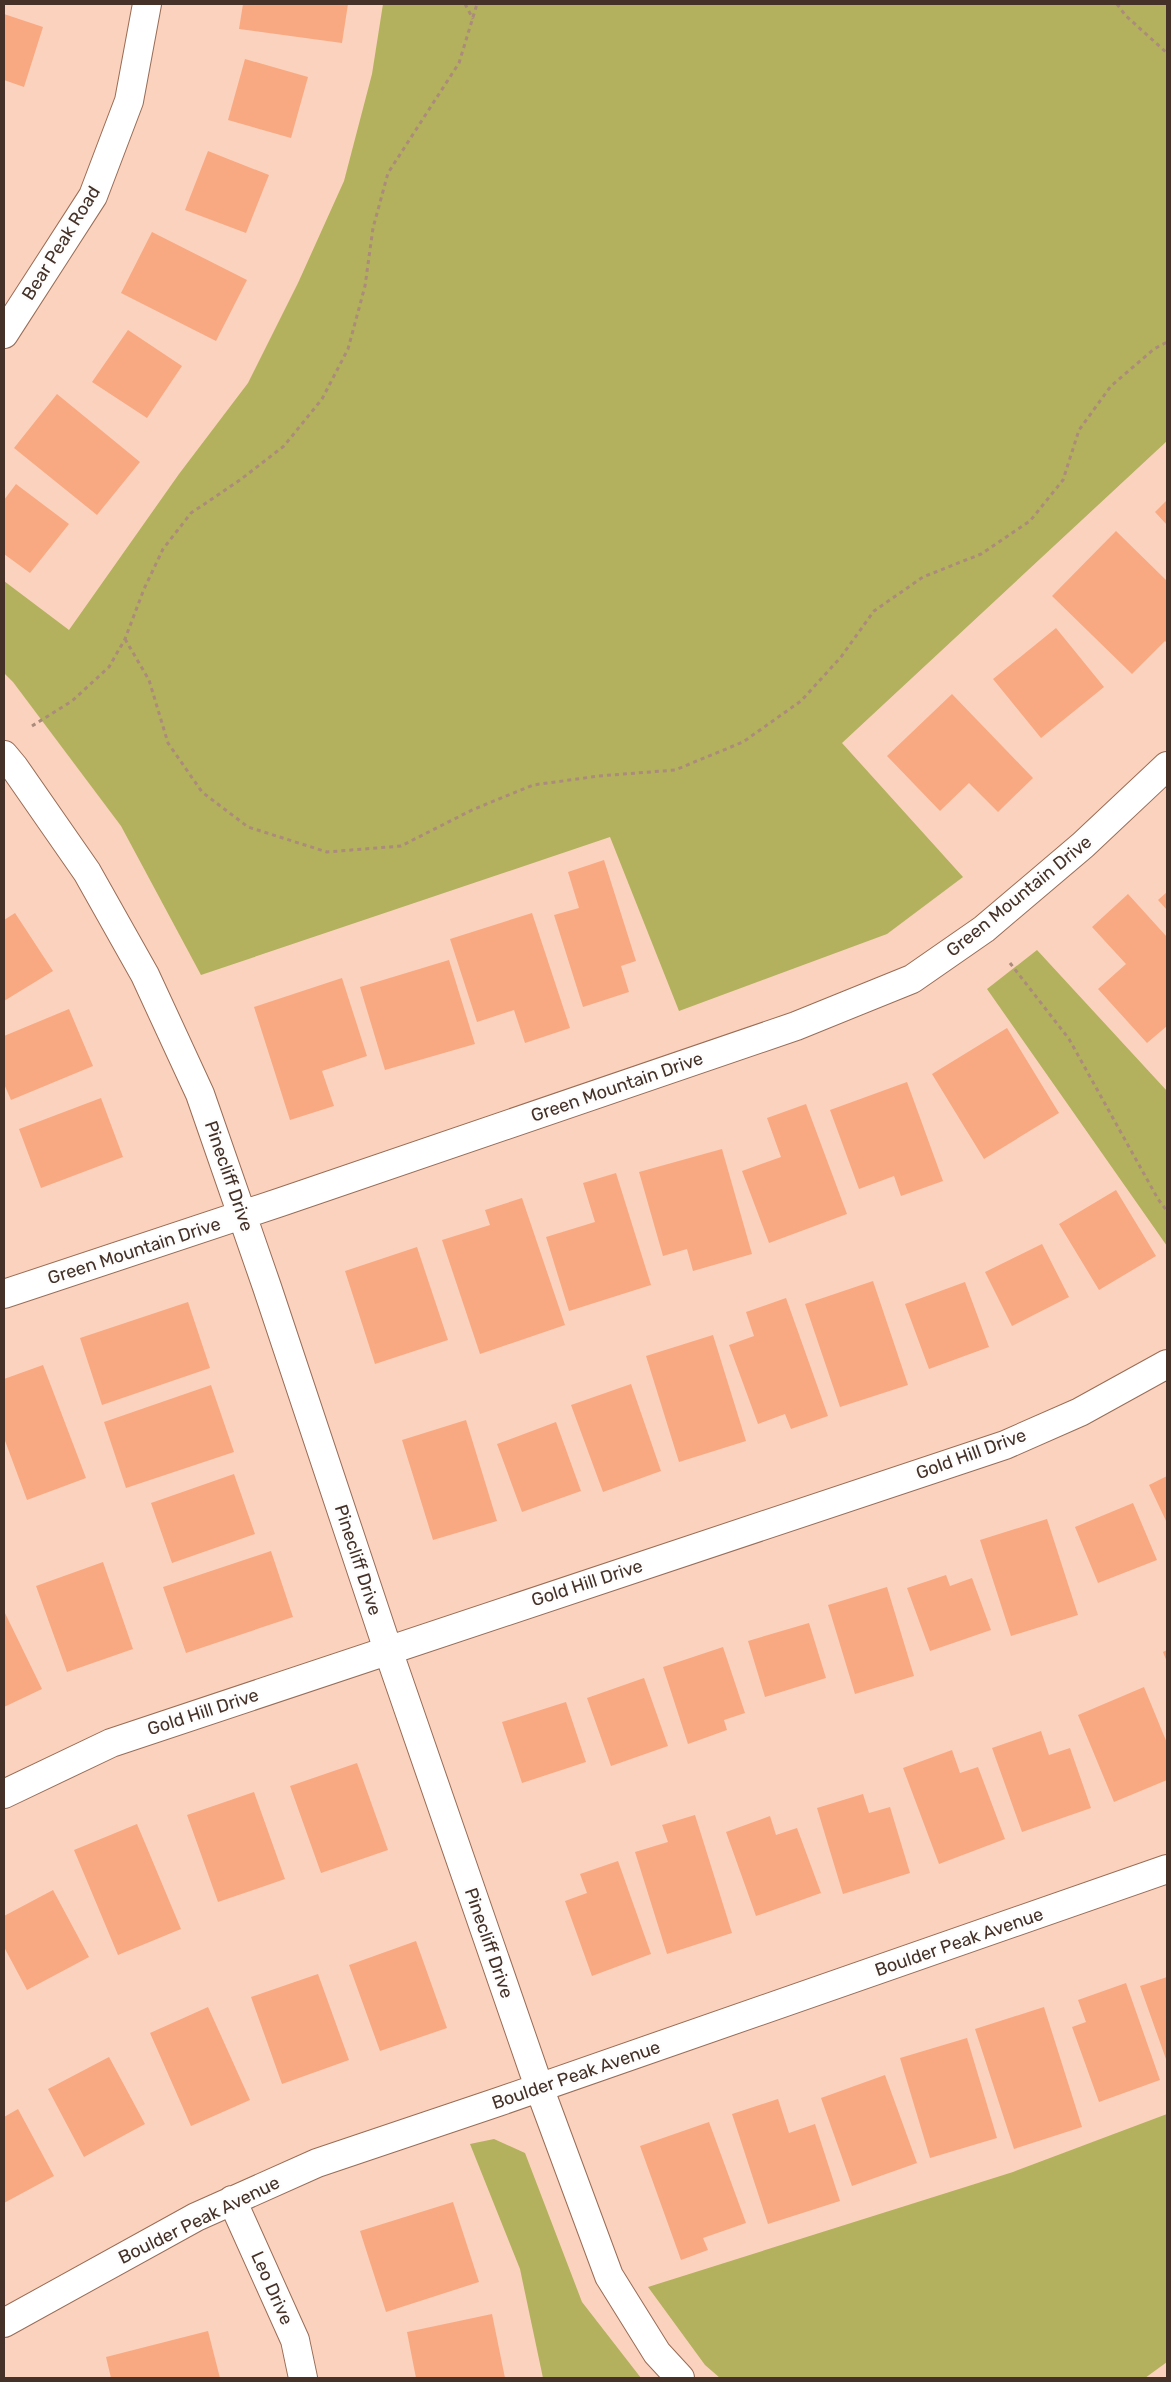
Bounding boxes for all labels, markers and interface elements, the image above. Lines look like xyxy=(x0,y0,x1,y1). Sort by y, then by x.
street label: Bear Peak Road xyxy=(17,182,105,304)
street label: Green Mountain Drive xyxy=(942,831,1096,961)
street label: Green Mountain Drive xyxy=(528,1047,706,1127)
street label: Pinecliff Drive xyxy=(200,1118,258,1234)
street label: Green Mountain Drive xyxy=(45,1213,223,1289)
street label: Gold Hill Drive xyxy=(913,1424,1029,1484)
street label: Pinecliff Drive xyxy=(330,1502,386,1618)
street label: Gold Hill Drive xyxy=(529,1555,645,1611)
street label: Gold Hill Drive xyxy=(145,1684,261,1740)
street label: Pinecliff Drive xyxy=(460,1885,518,2001)
street label: Boulder Peak Avenue xyxy=(872,1903,1046,1981)
street label: Boulder Peak Avenue xyxy=(489,2036,663,2114)
street label: Boulder Peak Avenue xyxy=(115,2171,283,2269)
street label: Leo Drive xyxy=(246,2248,298,2328)

